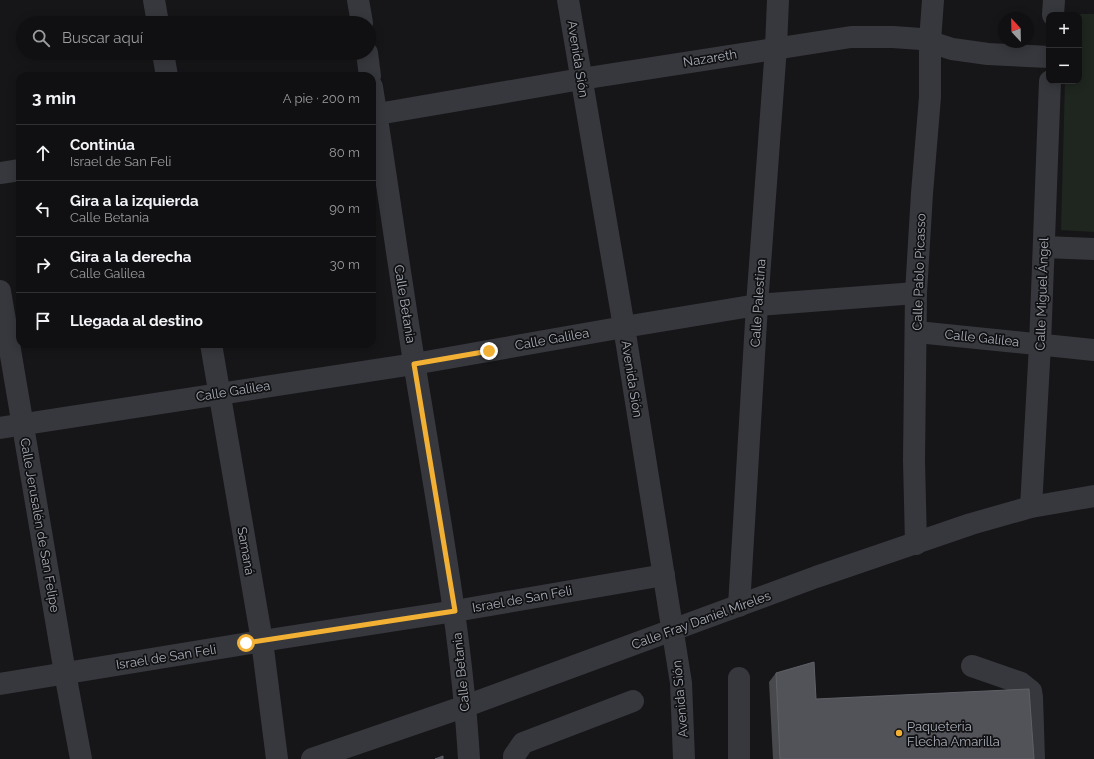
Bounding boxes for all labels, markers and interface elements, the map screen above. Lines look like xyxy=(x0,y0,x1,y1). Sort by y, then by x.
north arrow xyxy=(998,12,1034,48)
map controls xyxy=(1046,12,1082,84)
button: + xyxy=(1046,12,1082,48)
search box xyxy=(16,16,376,60)
street label: Avenida Sión xyxy=(565,19,591,99)
icon: search xyxy=(30,27,52,49)
text: Buscar aquí xyxy=(62,29,143,47)
street label: Nazareth xyxy=(682,46,738,70)
button: − xyxy=(1046,48,1082,84)
text: 3 min xyxy=(32,88,76,108)
text: A pie · 200 m xyxy=(283,91,360,106)
text: Continúa xyxy=(70,136,135,154)
icon: ahead xyxy=(32,142,54,164)
text: 80 m xyxy=(329,145,360,160)
text: Israel de San Feli xyxy=(70,154,171,169)
text: Gira a la izquierda xyxy=(70,192,199,210)
icon: left xyxy=(32,198,54,220)
text: 90 m xyxy=(329,201,360,216)
text: Calle Betania xyxy=(70,210,149,225)
street label: Calle Pablo Picasso xyxy=(909,213,929,331)
street label: Calle Miguel Ángel xyxy=(1033,237,1051,351)
text: Gira a la derecha xyxy=(70,248,191,266)
icon: right xyxy=(32,254,54,276)
text: 30 m xyxy=(330,257,360,272)
street label: Calle Palestina xyxy=(747,258,769,348)
street label: Calle Betania xyxy=(391,264,419,344)
text: Calle Galilea xyxy=(70,266,145,281)
icon: arrive xyxy=(32,310,54,332)
text: Llegada al destino xyxy=(70,312,203,330)
street label: Calle Galilea xyxy=(514,325,590,353)
street label: Calle Galilea xyxy=(944,327,1020,349)
street label: Avenida Sión xyxy=(619,339,645,419)
route end xyxy=(480,342,498,360)
street label: Calle Galilea xyxy=(195,378,271,404)
street label: Calle Jerusalén de San Felipe xyxy=(17,437,63,614)
street label: Samaná xyxy=(234,526,258,576)
street label: Israel de San Feli xyxy=(471,583,573,615)
street label: Calle Fray Daniel Mireles xyxy=(629,588,773,652)
street label: Calle Betania xyxy=(449,632,473,712)
route start xyxy=(237,634,255,652)
street label: Israel de San Feli xyxy=(115,642,217,672)
street label: Avenida Sión xyxy=(669,660,691,738)
place label: Paqueteria Flecha Amarilla xyxy=(907,719,1000,749)
marker: Paqueteria Flecha Amarilla xyxy=(894,728,904,738)

